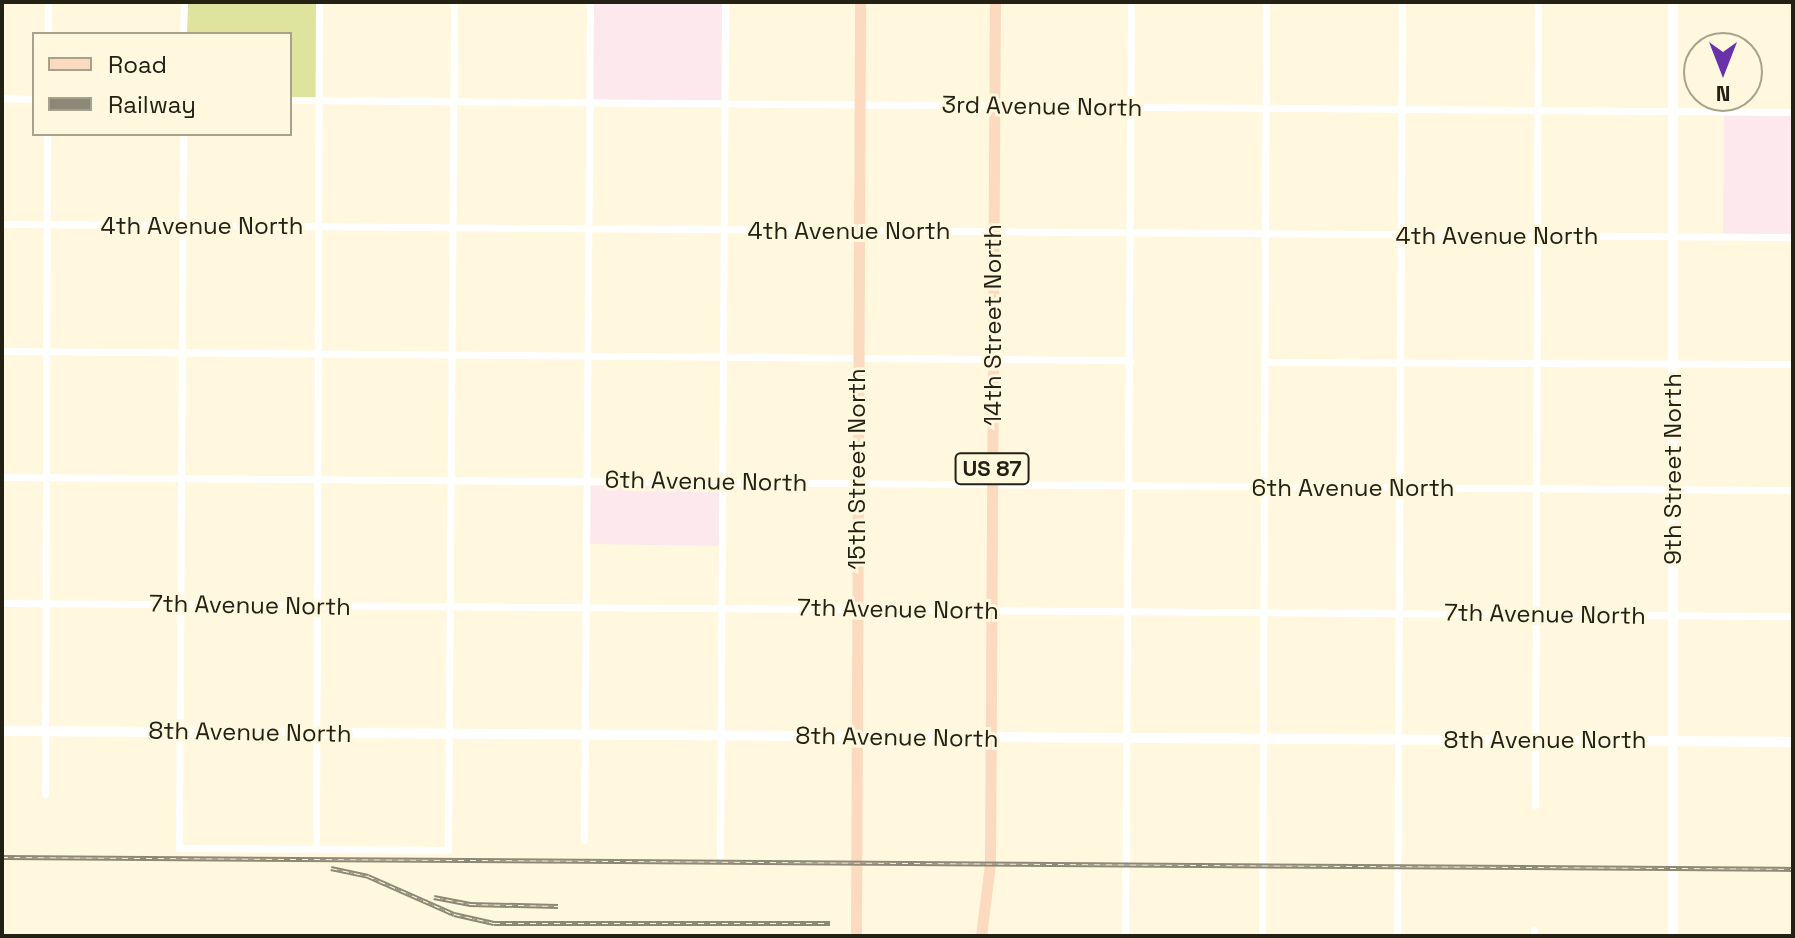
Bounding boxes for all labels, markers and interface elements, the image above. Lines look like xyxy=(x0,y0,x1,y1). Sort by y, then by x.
legend xyxy=(32,32,292,136)
north arrow xyxy=(1683,32,1763,112)
text: Road xyxy=(108,49,167,80)
text: N xyxy=(1716,80,1730,108)
text: Railway xyxy=(108,89,196,120)
street label: 3rd Avenue North xyxy=(941,90,1143,122)
street label: 4th Avenue North xyxy=(100,212,304,240)
street label: 4th Avenue North xyxy=(747,217,951,245)
street label: 4th Avenue North xyxy=(1395,222,1599,250)
street label: 14th Street North xyxy=(979,224,1007,426)
street label: 15th Street North xyxy=(843,368,871,570)
street label: 9th Street North xyxy=(1659,373,1687,565)
road number: US 87 xyxy=(954,451,1030,487)
street label: 6th Avenue North xyxy=(604,465,808,497)
street label: 6th Avenue North xyxy=(1251,474,1455,502)
street label: 7th Avenue North xyxy=(149,589,351,621)
street label: 7th Avenue North xyxy=(797,593,999,625)
street label: 7th Avenue North xyxy=(1444,598,1646,630)
street label: 8th Avenue North xyxy=(148,716,352,748)
street label: 8th Avenue North xyxy=(795,721,999,753)
street label: 8th Avenue North xyxy=(1443,726,1647,754)

